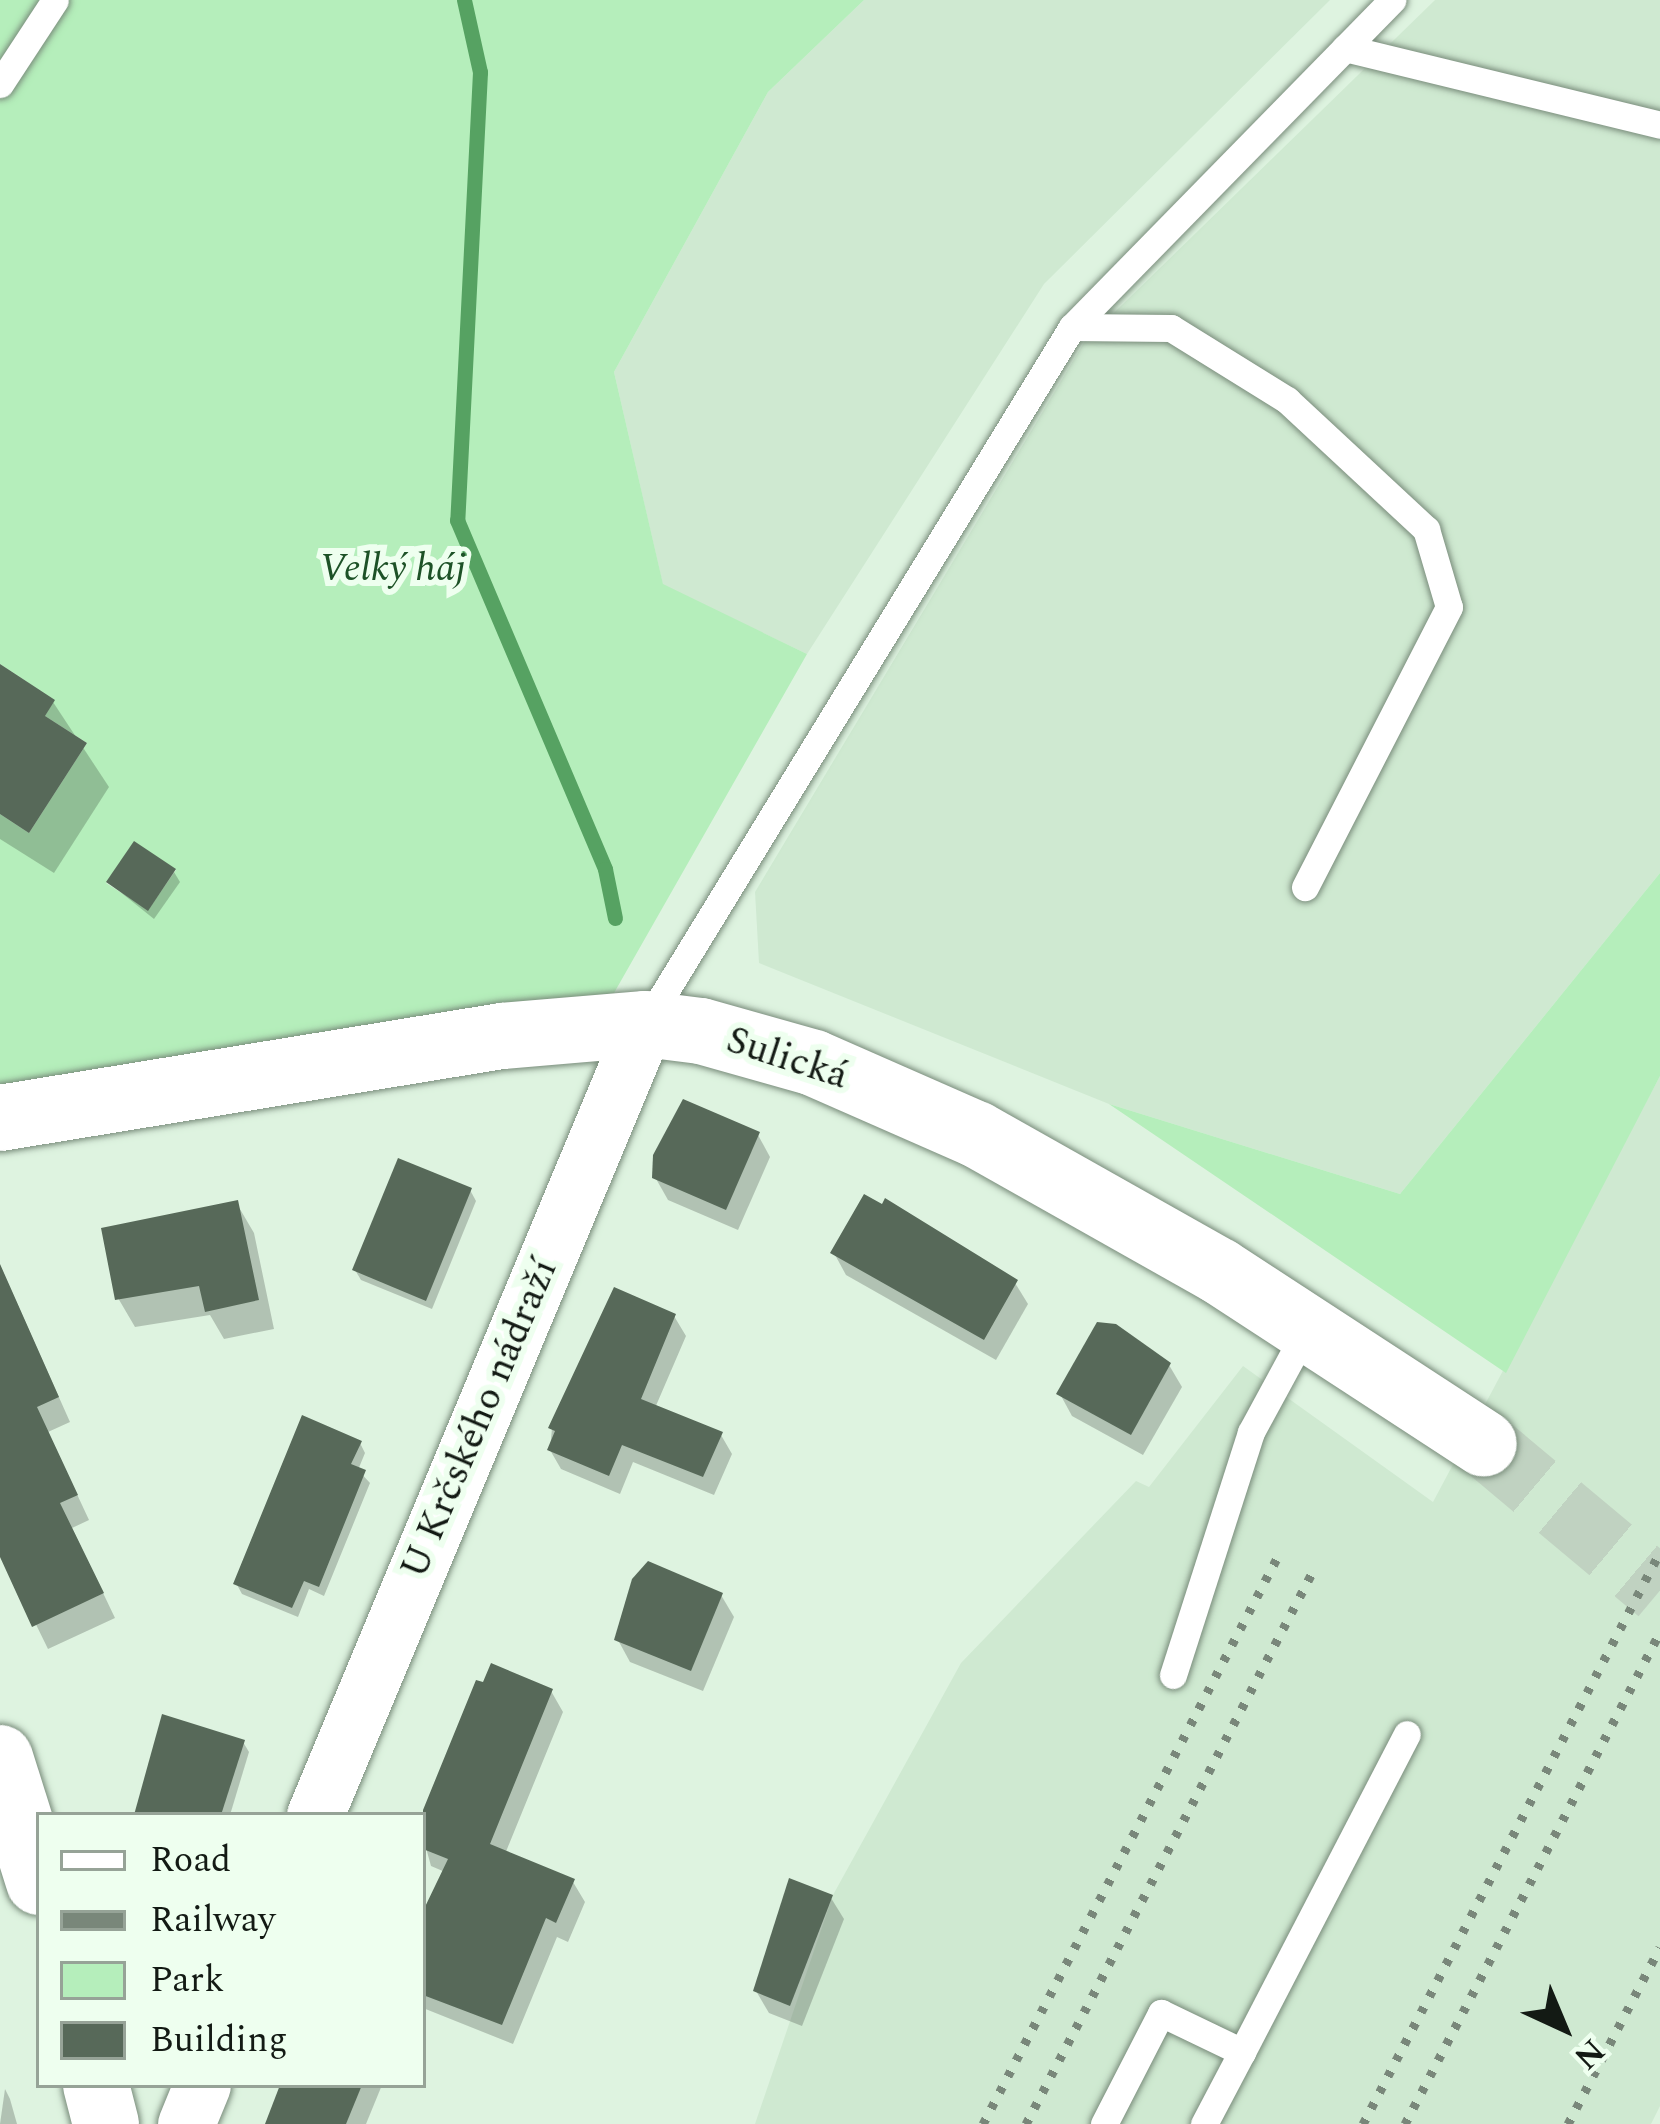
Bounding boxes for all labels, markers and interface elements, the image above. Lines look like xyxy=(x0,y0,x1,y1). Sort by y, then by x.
park label: Velký háj xyxy=(319,546,467,592)
street label: Sulická xyxy=(720,1017,854,1101)
street label: U Krčského nádraží xyxy=(392,1252,568,1586)
legend xyxy=(36,1812,426,2088)
text: Road xyxy=(150,1833,231,1888)
text: Railway xyxy=(150,1893,275,1948)
text: Park xyxy=(150,1953,224,2008)
north arrow xyxy=(1504,1968,1624,2088)
text: Building xyxy=(150,2013,288,2068)
text: N xyxy=(1562,2027,1616,2081)

